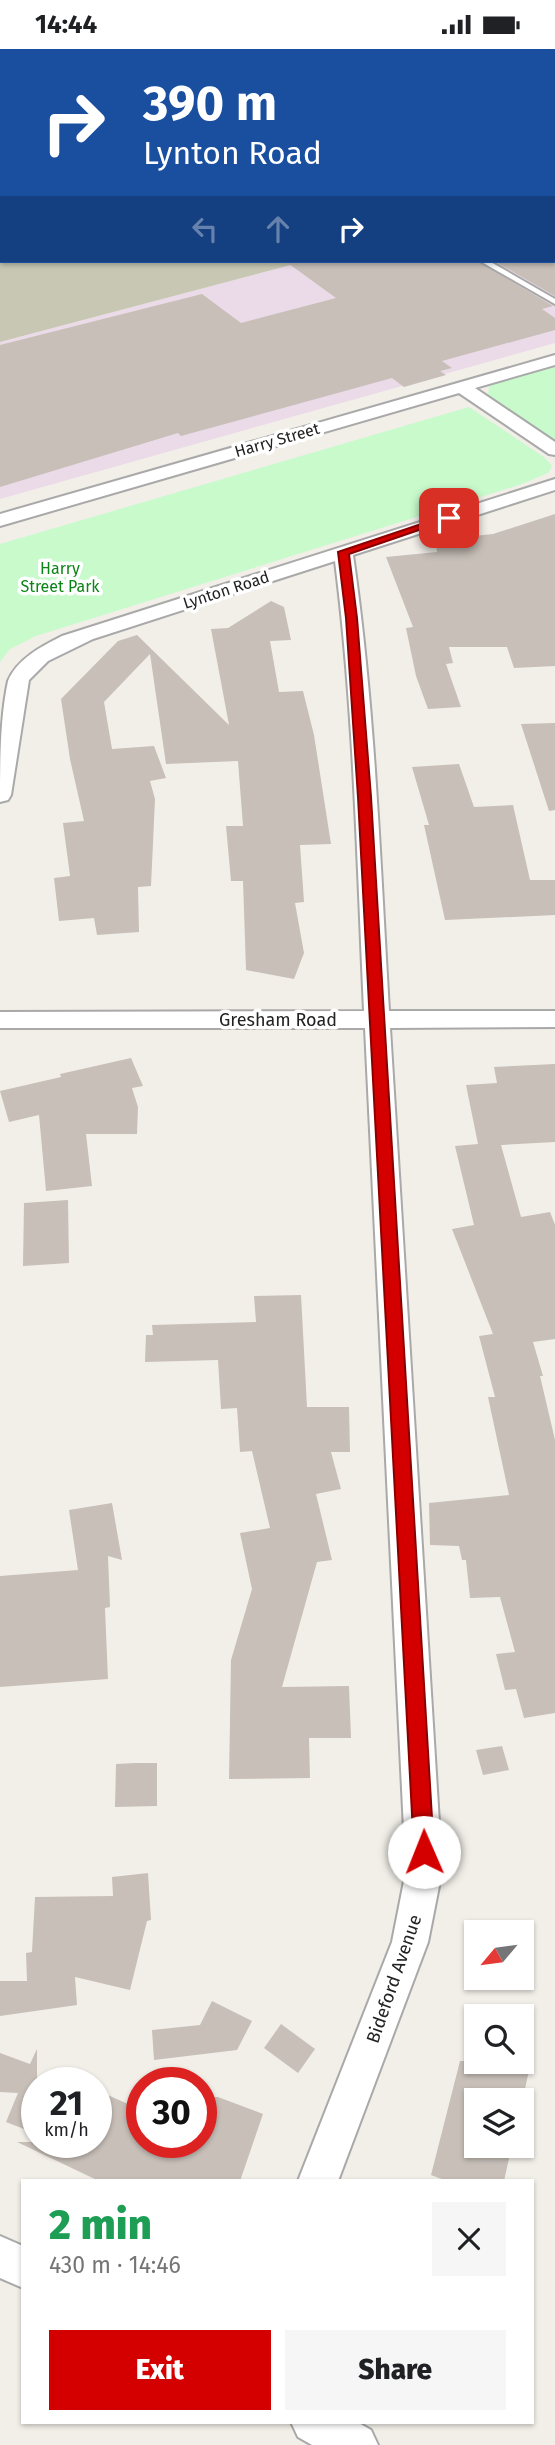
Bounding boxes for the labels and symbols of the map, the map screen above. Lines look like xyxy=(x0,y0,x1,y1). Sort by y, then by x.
street label: Harry Street xyxy=(232,419,322,461)
pin xyxy=(419,488,479,548)
park label: Harry Street Park xyxy=(20,559,100,596)
street label: Lynton Road xyxy=(180,567,272,613)
street label: Gresham Road xyxy=(219,1009,337,1031)
position arrow xyxy=(387,1815,461,1889)
street label: Bideford Avenue xyxy=(362,1912,426,2046)
north arrow xyxy=(464,1920,534,1990)
speed limit sign: 30 xyxy=(126,2067,217,2158)

